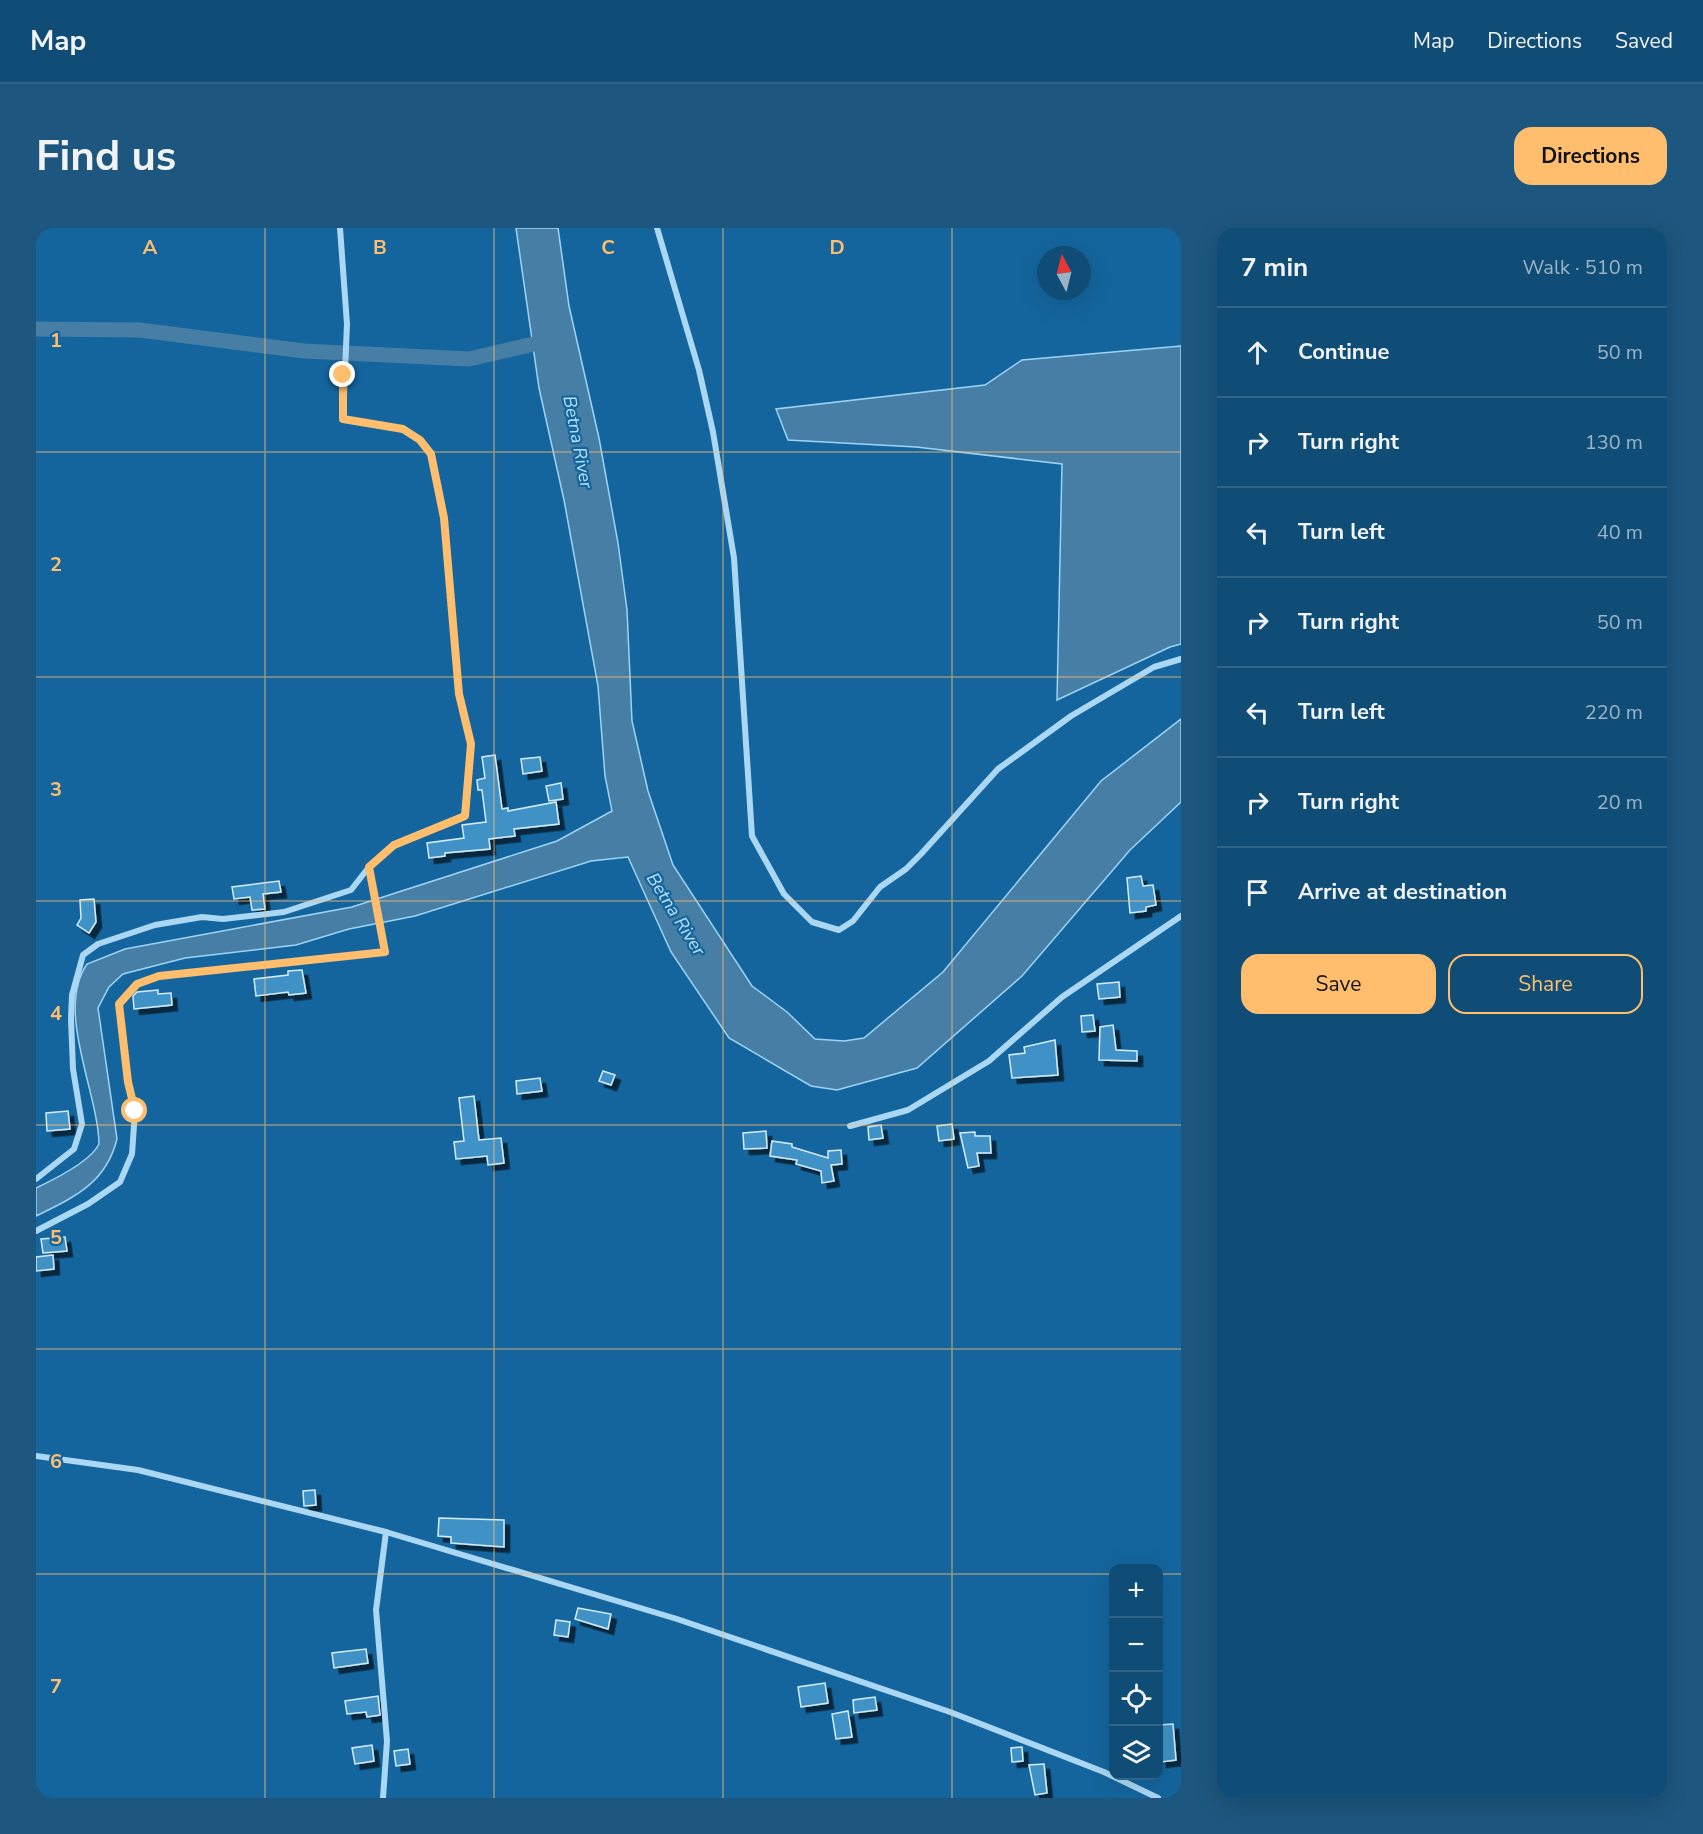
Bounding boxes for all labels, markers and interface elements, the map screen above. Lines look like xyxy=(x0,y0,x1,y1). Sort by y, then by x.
text: Map xyxy=(30,22,86,60)
text: Map xyxy=(1413,27,1454,55)
text: Directions xyxy=(1487,27,1582,55)
text: Saved xyxy=(1615,27,1673,55)
button: Directions xyxy=(1514,127,1667,185)
text: Find us xyxy=(36,128,176,185)
text: A xyxy=(143,234,158,261)
text: B xyxy=(373,234,387,261)
text: C xyxy=(601,234,615,261)
text: D xyxy=(829,234,845,261)
north arrow xyxy=(1037,246,1091,300)
text: 7 min xyxy=(1241,250,1308,285)
text: Walk · 510 m xyxy=(1523,254,1643,281)
text: 1 xyxy=(50,327,62,354)
icon: ahead xyxy=(1241,336,1274,369)
text: Continue xyxy=(1298,337,1389,367)
text: 50 m xyxy=(1597,339,1643,366)
route end xyxy=(329,361,355,387)
water label: Betna River xyxy=(557,394,599,491)
icon: right xyxy=(1241,426,1274,459)
text: Turn right xyxy=(1298,427,1399,457)
text: 130 m xyxy=(1585,429,1643,456)
icon: left xyxy=(1241,516,1274,549)
text: Turn left xyxy=(1298,517,1385,547)
text: 40 m xyxy=(1597,519,1643,546)
text: 2 xyxy=(50,551,62,578)
icon: right xyxy=(1241,606,1274,639)
text: Turn right xyxy=(1298,607,1399,637)
text: 50 m xyxy=(1597,609,1643,636)
icon: left xyxy=(1241,696,1274,729)
text: Turn left xyxy=(1298,697,1385,727)
text: 220 m xyxy=(1585,699,1643,726)
text: 3 xyxy=(50,776,62,803)
icon: right xyxy=(1241,786,1274,819)
text: Turn right xyxy=(1298,787,1399,817)
text: 20 m xyxy=(1597,789,1643,816)
water label: Betna River xyxy=(641,868,711,961)
icon: arrive xyxy=(1241,876,1274,909)
text: Arrive at destination xyxy=(1298,877,1507,907)
button: Save xyxy=(1241,954,1436,1014)
button: Share xyxy=(1448,954,1643,1014)
text: 4 xyxy=(50,1000,62,1027)
route start xyxy=(121,1097,147,1123)
text: 5 xyxy=(50,1224,62,1251)
text: 6 xyxy=(50,1448,62,1475)
map controls xyxy=(1109,1564,1163,1780)
button: + xyxy=(1109,1564,1163,1618)
button: − xyxy=(1109,1618,1163,1672)
button: locate xyxy=(1109,1672,1163,1726)
text: 7 xyxy=(50,1673,62,1700)
button: layers xyxy=(1109,1726,1163,1780)

